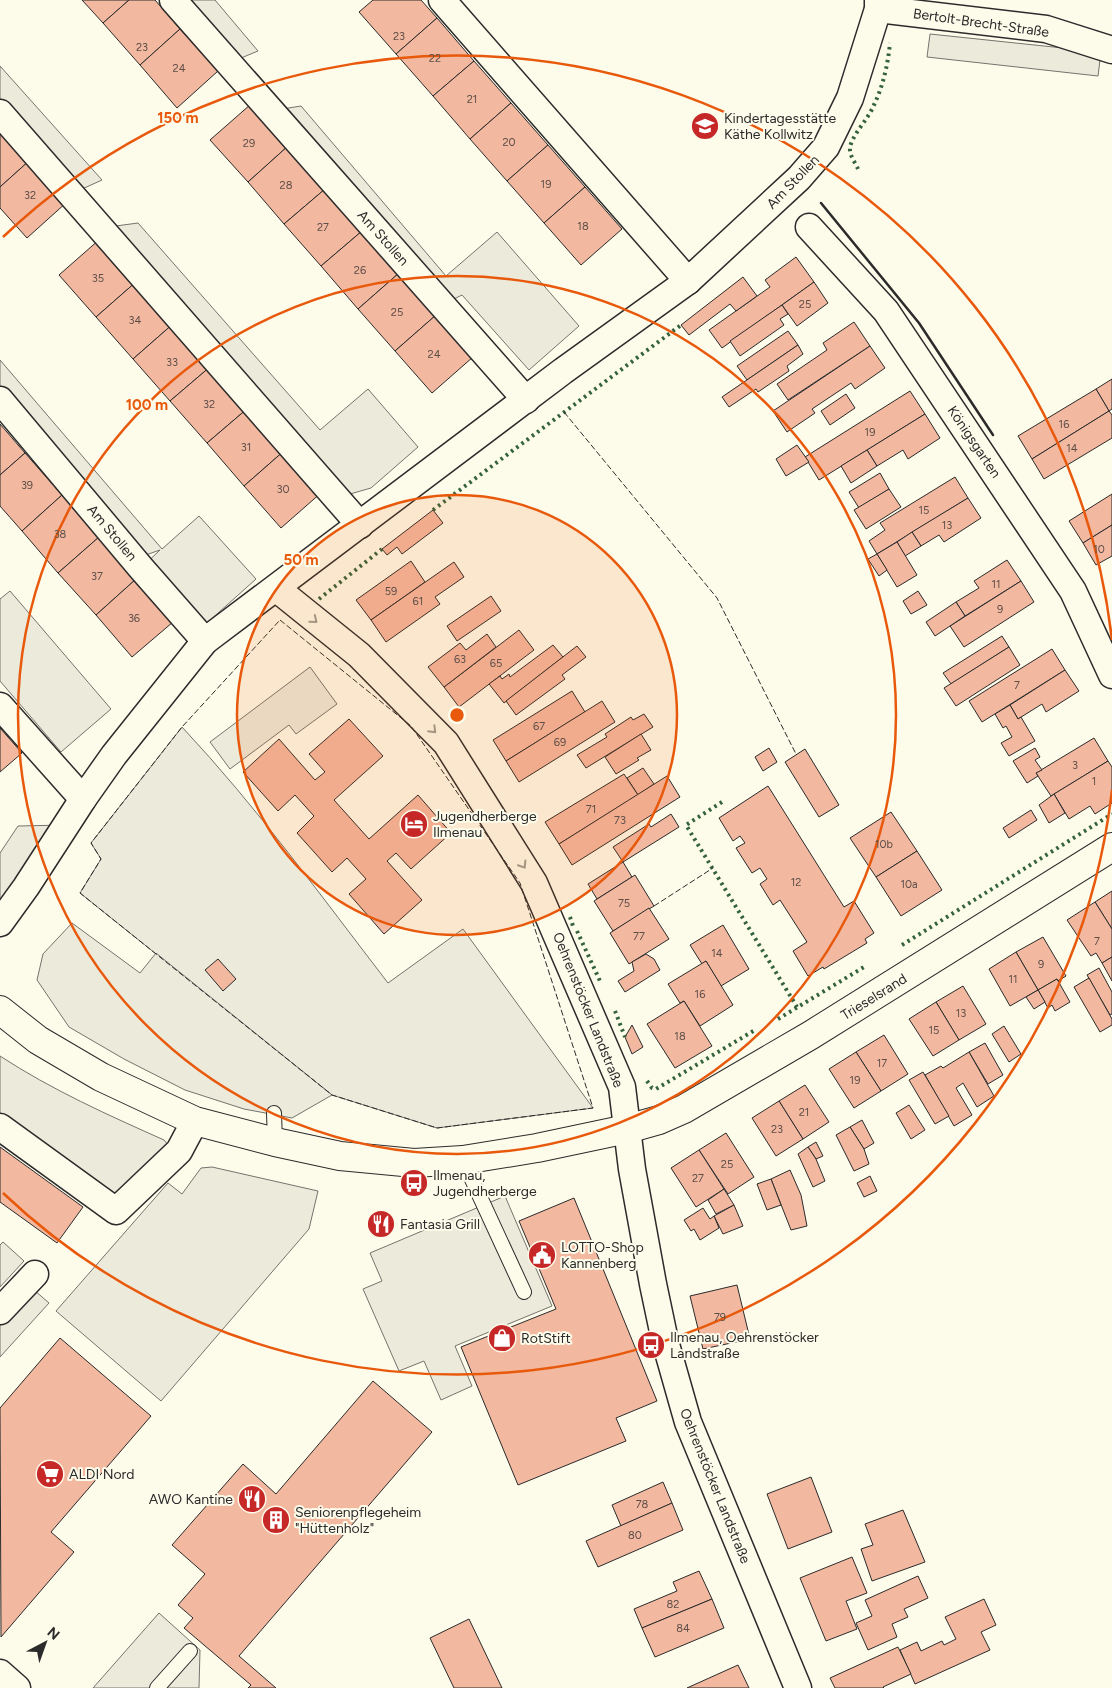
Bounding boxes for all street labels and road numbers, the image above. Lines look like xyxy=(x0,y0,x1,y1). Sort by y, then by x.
street label: Bertolt-Brecht-Straße xyxy=(912,5,1050,41)
street label: Am Stollen xyxy=(763,151,823,213)
street label: Am Stollen xyxy=(354,207,412,269)
street label: Königsgarten xyxy=(944,403,1004,481)
street label: Am Stollen xyxy=(83,501,141,565)
street label: Oehrenstöcker Landstraße xyxy=(549,930,627,1091)
street label: Trieselsrand xyxy=(838,970,910,1024)
street label: Oehrenstöcker Landstraße xyxy=(676,1406,754,1567)

